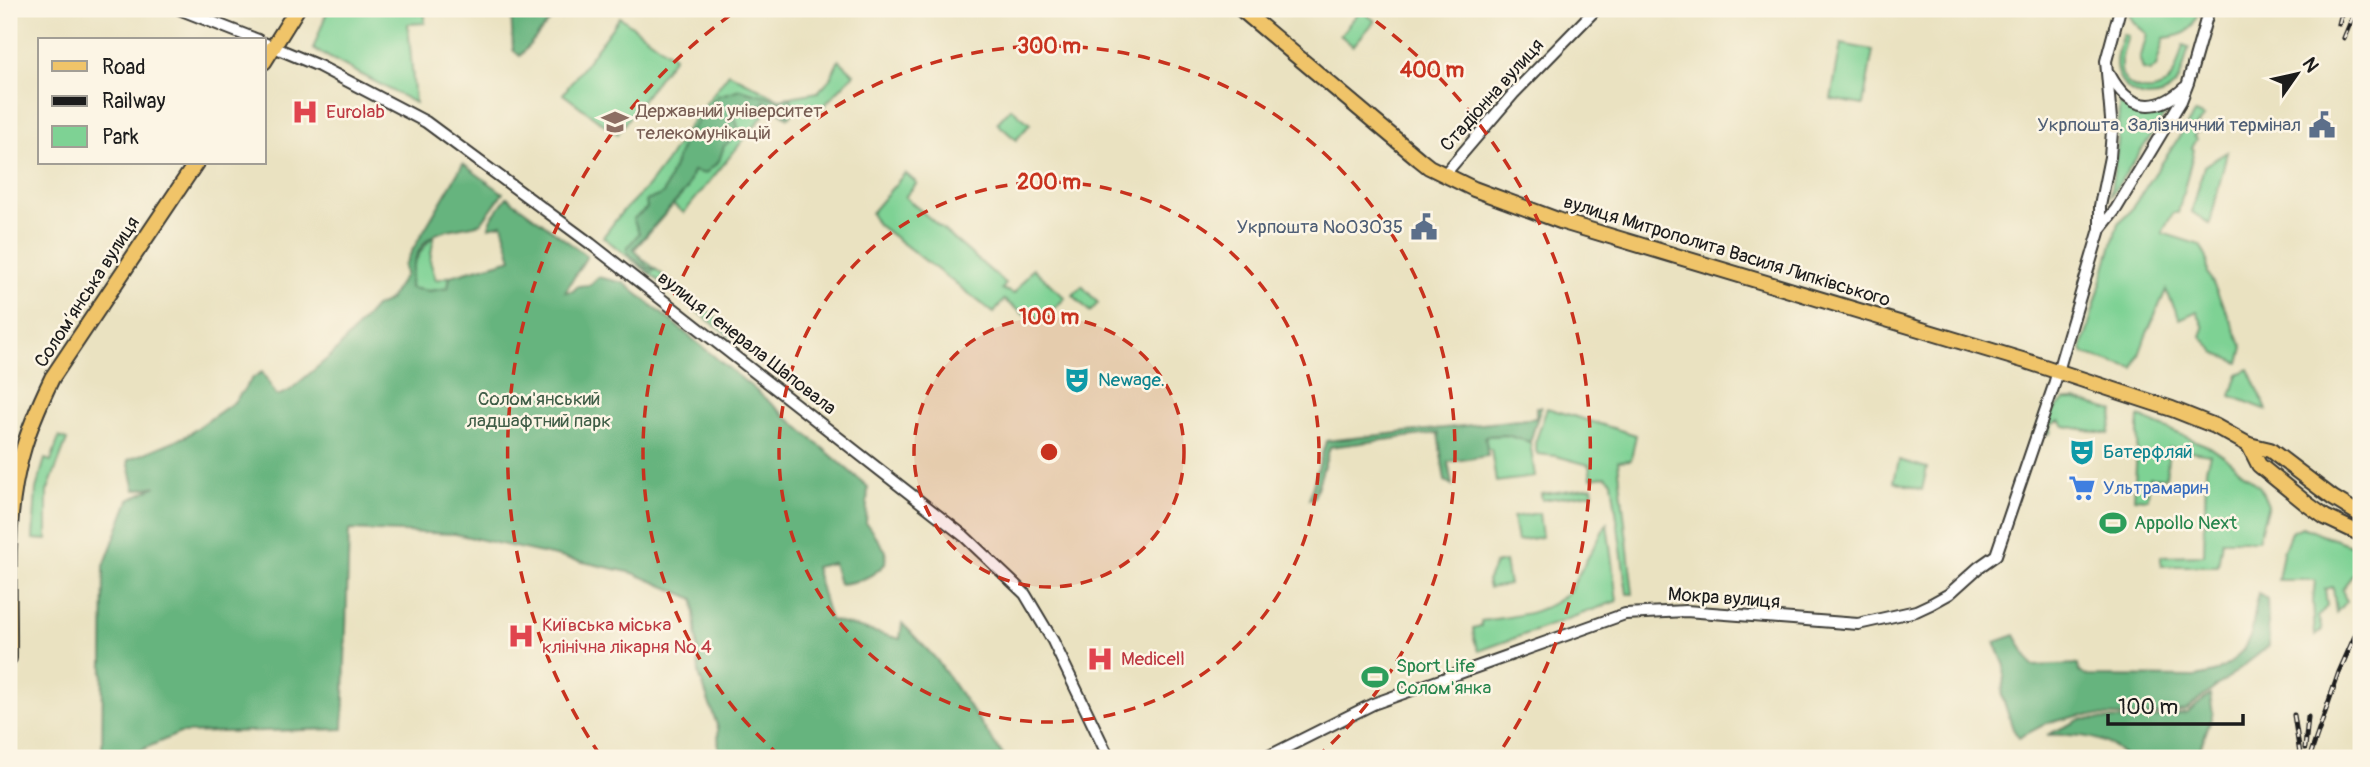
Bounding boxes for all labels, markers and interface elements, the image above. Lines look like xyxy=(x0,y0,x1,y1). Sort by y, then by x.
text: 300 m xyxy=(1017,33,1081,60)
street label: Стадіонна вулиця xyxy=(1435,34,1549,156)
legend xyxy=(38,38,266,164)
north arrow xyxy=(2262,38,2332,108)
text: N xyxy=(2297,53,2324,77)
text: Road xyxy=(102,54,146,81)
text: 400 m xyxy=(1400,57,1464,84)
text: Railway xyxy=(102,88,166,115)
hospital icon: Eurolab xyxy=(290,97,320,127)
place label: Державний університет телекомунікацій xyxy=(635,99,823,145)
place label: Eurolab xyxy=(326,100,385,124)
school or university icon: Державний університет телекомунікацій xyxy=(600,107,630,137)
public building icon: Укрпошта. Залізничний термінал xyxy=(2307,110,2337,140)
place label: Укрпошта. Залізничний термінал xyxy=(2037,113,2301,137)
text: Park xyxy=(102,124,139,151)
text: 200 m xyxy=(1017,169,1081,196)
street label: вулиця Митрополита Василя Липківського xyxy=(1561,190,1893,312)
street label: Соломʼянська вулиця xyxy=(29,212,145,372)
public building icon: Укрпошта №03035 xyxy=(1409,212,1439,242)
place label: Укрпошта №03035 xyxy=(1237,215,1403,239)
street label: вулиця Генерала Шаповала xyxy=(653,266,841,420)
text: 100 m xyxy=(1019,304,1079,331)
theatre icon: Newage. xyxy=(1062,365,1092,395)
place label: Newage. xyxy=(1098,368,1165,392)
park label: Солом'янський ладшафтний парк xyxy=(467,387,611,433)
theatre icon: Батерфляй xyxy=(2067,437,2097,467)
centre of rings xyxy=(1037,440,1061,464)
place label: Батерфляй xyxy=(2103,440,2193,464)
supermarket icon: Ультрамарин xyxy=(2067,473,2097,503)
place label: Ультрамарин xyxy=(2103,476,2209,500)
sports icon: Appollo Next xyxy=(2098,508,2128,538)
place label: Appollo Next xyxy=(2134,511,2238,535)
street label: Мокра вулиця xyxy=(1667,582,1781,614)
place label: Київська міська клінічна лікарня № 4 xyxy=(542,613,712,659)
hospital icon: Київська міська клінічна лікарня № 4 xyxy=(506,621,536,651)
hospital icon: Medicell xyxy=(1085,644,1115,674)
place label: Medicell xyxy=(1121,647,1185,671)
place label: Sport Life Солом'янка xyxy=(1396,654,1492,700)
sports icon: Sport Life Солом'янка xyxy=(1360,662,1390,692)
scale bar xyxy=(2108,683,2242,727)
text: 100 m xyxy=(2118,694,2178,721)

